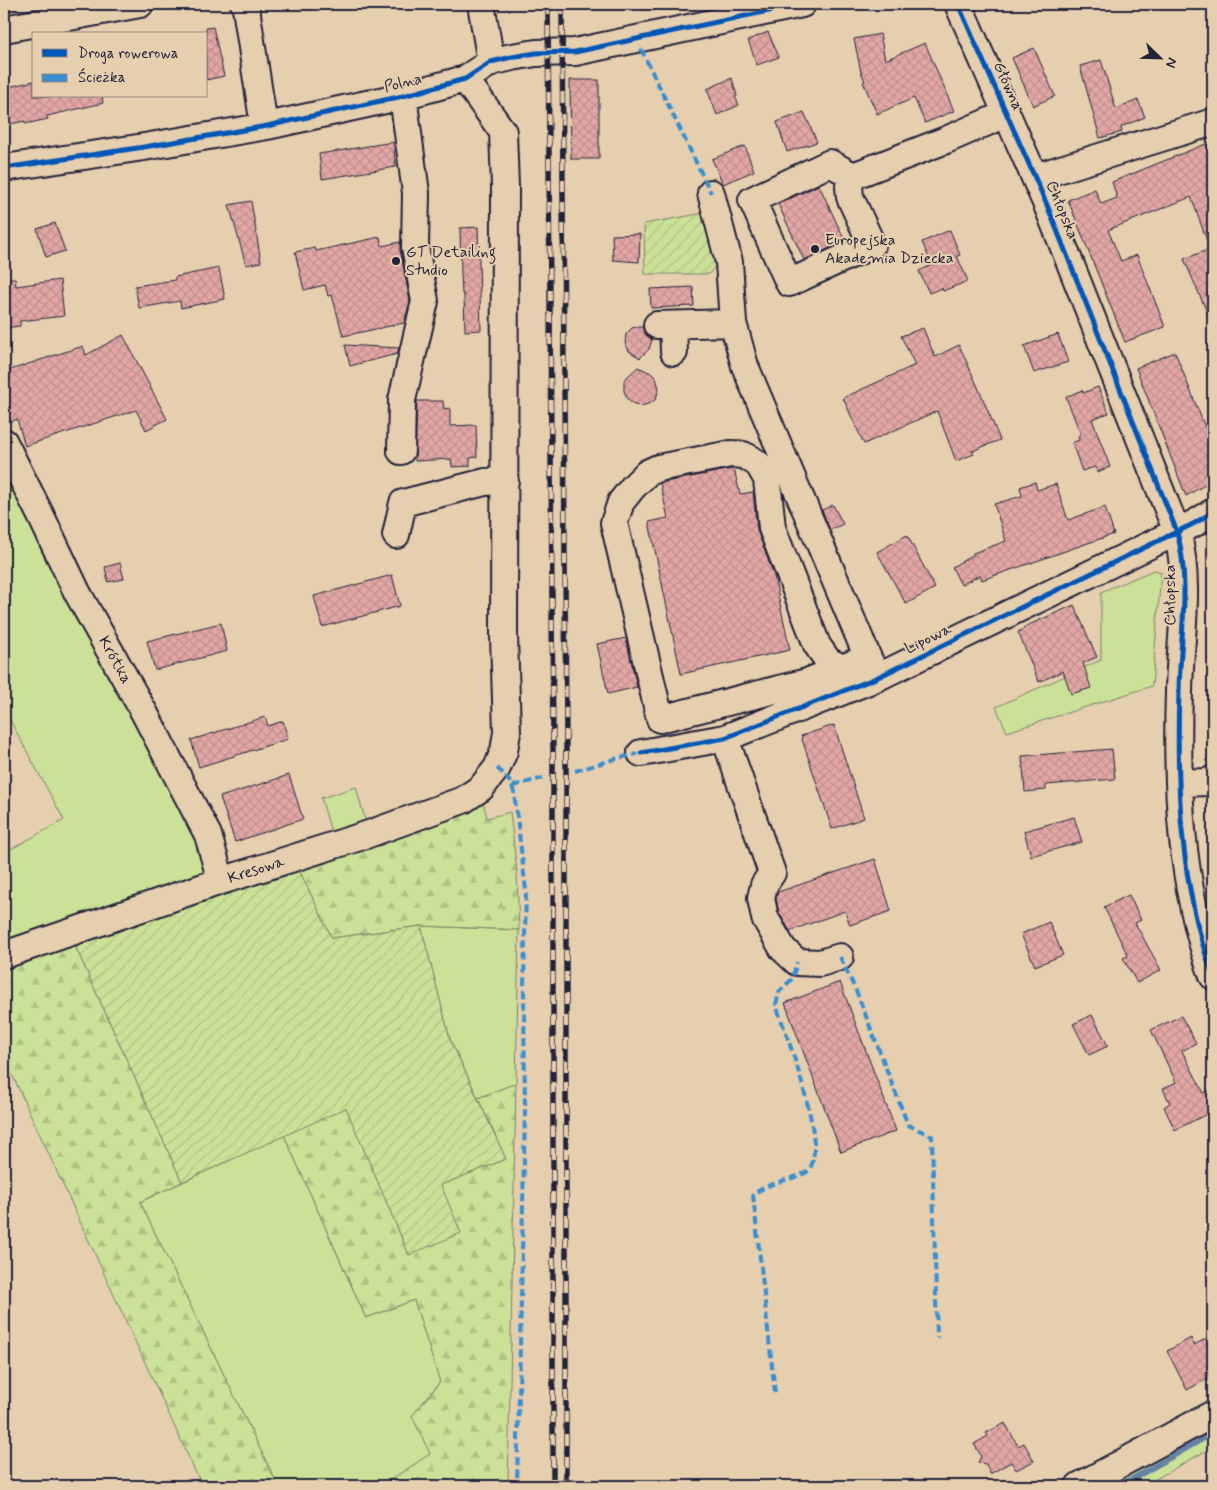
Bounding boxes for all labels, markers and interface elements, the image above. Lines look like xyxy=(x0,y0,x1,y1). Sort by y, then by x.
legend xyxy=(32,32,208,98)
north arrow xyxy=(1134,32,1184,82)
text: Droga rowerowa xyxy=(78,44,179,64)
text: N xyxy=(1161,55,1181,70)
street label: Główna xyxy=(988,58,1028,114)
text: Ścieżka xyxy=(78,67,126,88)
street label: Polna xyxy=(382,68,424,98)
street label: Chłopska xyxy=(1041,178,1083,243)
place label: Europejska Akademia Dziecka xyxy=(825,230,954,269)
place label: GT Detailing Studio xyxy=(406,242,496,281)
marker: Europejska Akademia Dziecka xyxy=(809,243,821,255)
marker: GT Detailing Studio xyxy=(390,255,402,267)
street label: Chłopska xyxy=(1160,564,1181,626)
street label: Lipowa xyxy=(901,619,955,659)
street label: Krótka xyxy=(93,632,137,688)
street label: Kresowa xyxy=(225,851,287,889)

